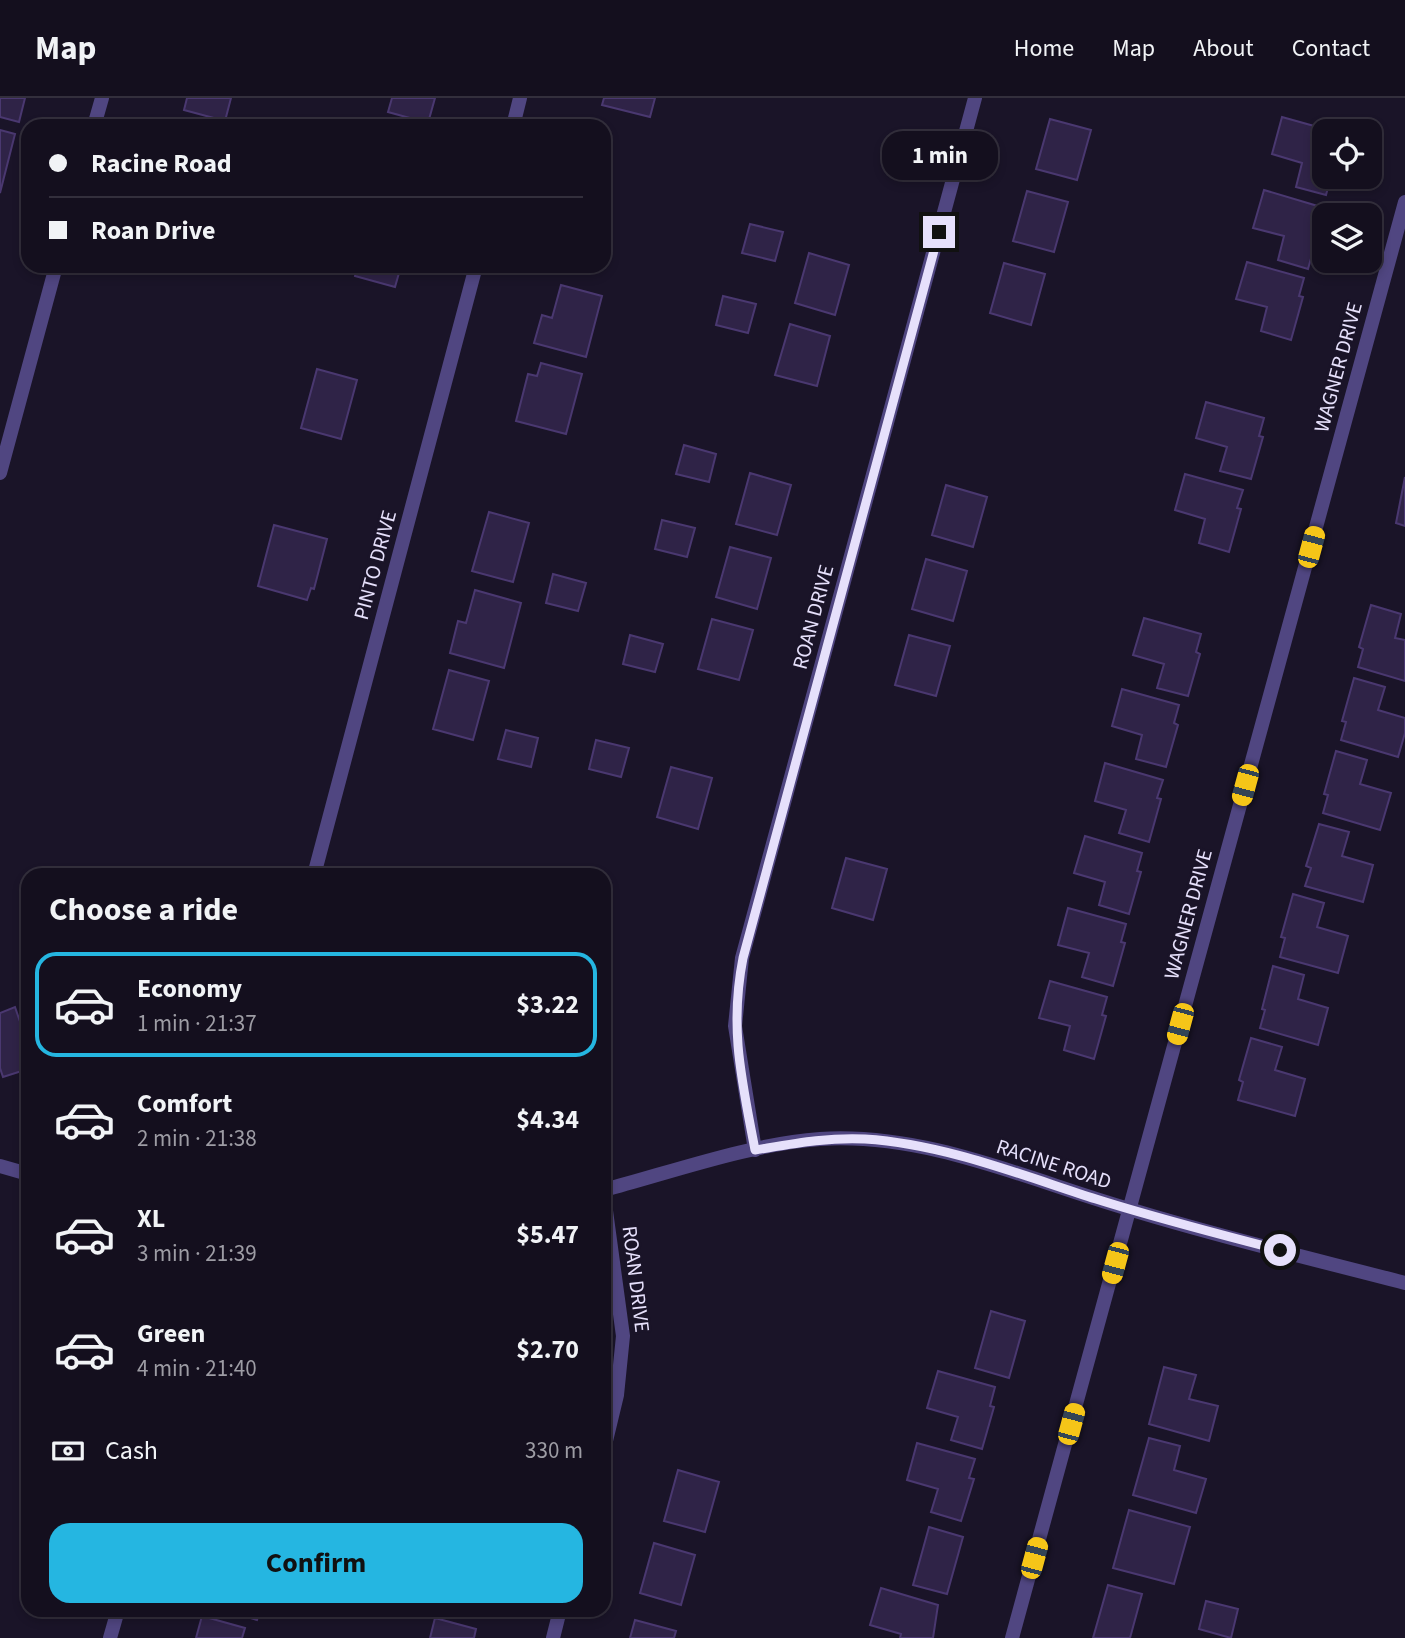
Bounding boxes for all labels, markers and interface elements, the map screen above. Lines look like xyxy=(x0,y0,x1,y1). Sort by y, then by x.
text: Map xyxy=(35,25,96,72)
text: Home xyxy=(1014,31,1074,66)
text: Map xyxy=(1112,31,1155,66)
text: About xyxy=(1193,31,1254,66)
text: Contact xyxy=(1292,31,1370,66)
map controls xyxy=(1312,119,1382,273)
button: locate xyxy=(1312,119,1382,189)
callout: 1 min xyxy=(881,130,997,180)
text: 1 min xyxy=(912,139,968,172)
text: Racine Road xyxy=(91,145,232,182)
button: layers xyxy=(1312,203,1382,273)
text: Roan Drive xyxy=(91,212,215,249)
route end xyxy=(923,216,955,248)
street label: WAGNER DRIVE xyxy=(1306,299,1370,435)
street label: PINTO DRIVE xyxy=(346,507,404,623)
car xyxy=(1296,524,1327,570)
street label: ROAN DRIVE xyxy=(785,561,841,673)
car xyxy=(1230,762,1261,808)
street label: WAGNER DRIVE xyxy=(1156,846,1220,982)
text: Choose a ride xyxy=(49,887,238,933)
text: Economy xyxy=(137,970,242,1007)
icon: car xyxy=(53,973,116,1036)
text: $3.22 xyxy=(516,986,579,1023)
car xyxy=(1165,1001,1196,1047)
text: 1 min · 21:37 xyxy=(137,1007,257,1040)
text: Comfort xyxy=(137,1085,232,1122)
icon: car xyxy=(53,1088,116,1151)
text: $4.34 xyxy=(516,1101,579,1138)
text: 2 min · 21:38 xyxy=(137,1122,257,1155)
street label: RACINE ROAD xyxy=(993,1131,1115,1197)
text: XL xyxy=(137,1200,165,1237)
icon: car xyxy=(53,1203,116,1266)
text: $5.47 xyxy=(516,1216,579,1253)
street label: ROAN DRIVE xyxy=(615,1224,657,1334)
route start xyxy=(1264,1234,1296,1266)
text: 3 min · 21:39 xyxy=(137,1237,257,1270)
car xyxy=(1100,1240,1131,1286)
text: Green xyxy=(137,1315,205,1352)
icon: car xyxy=(53,1318,116,1381)
text: $2.70 xyxy=(516,1331,579,1368)
text: 4 min · 21:40 xyxy=(137,1352,257,1385)
car xyxy=(1056,1401,1087,1447)
icon: cash xyxy=(49,1432,87,1470)
text: Cash xyxy=(105,1432,158,1469)
text: 330 m xyxy=(525,1434,583,1467)
button: Confirm xyxy=(49,1523,583,1603)
car xyxy=(1019,1535,1050,1581)

